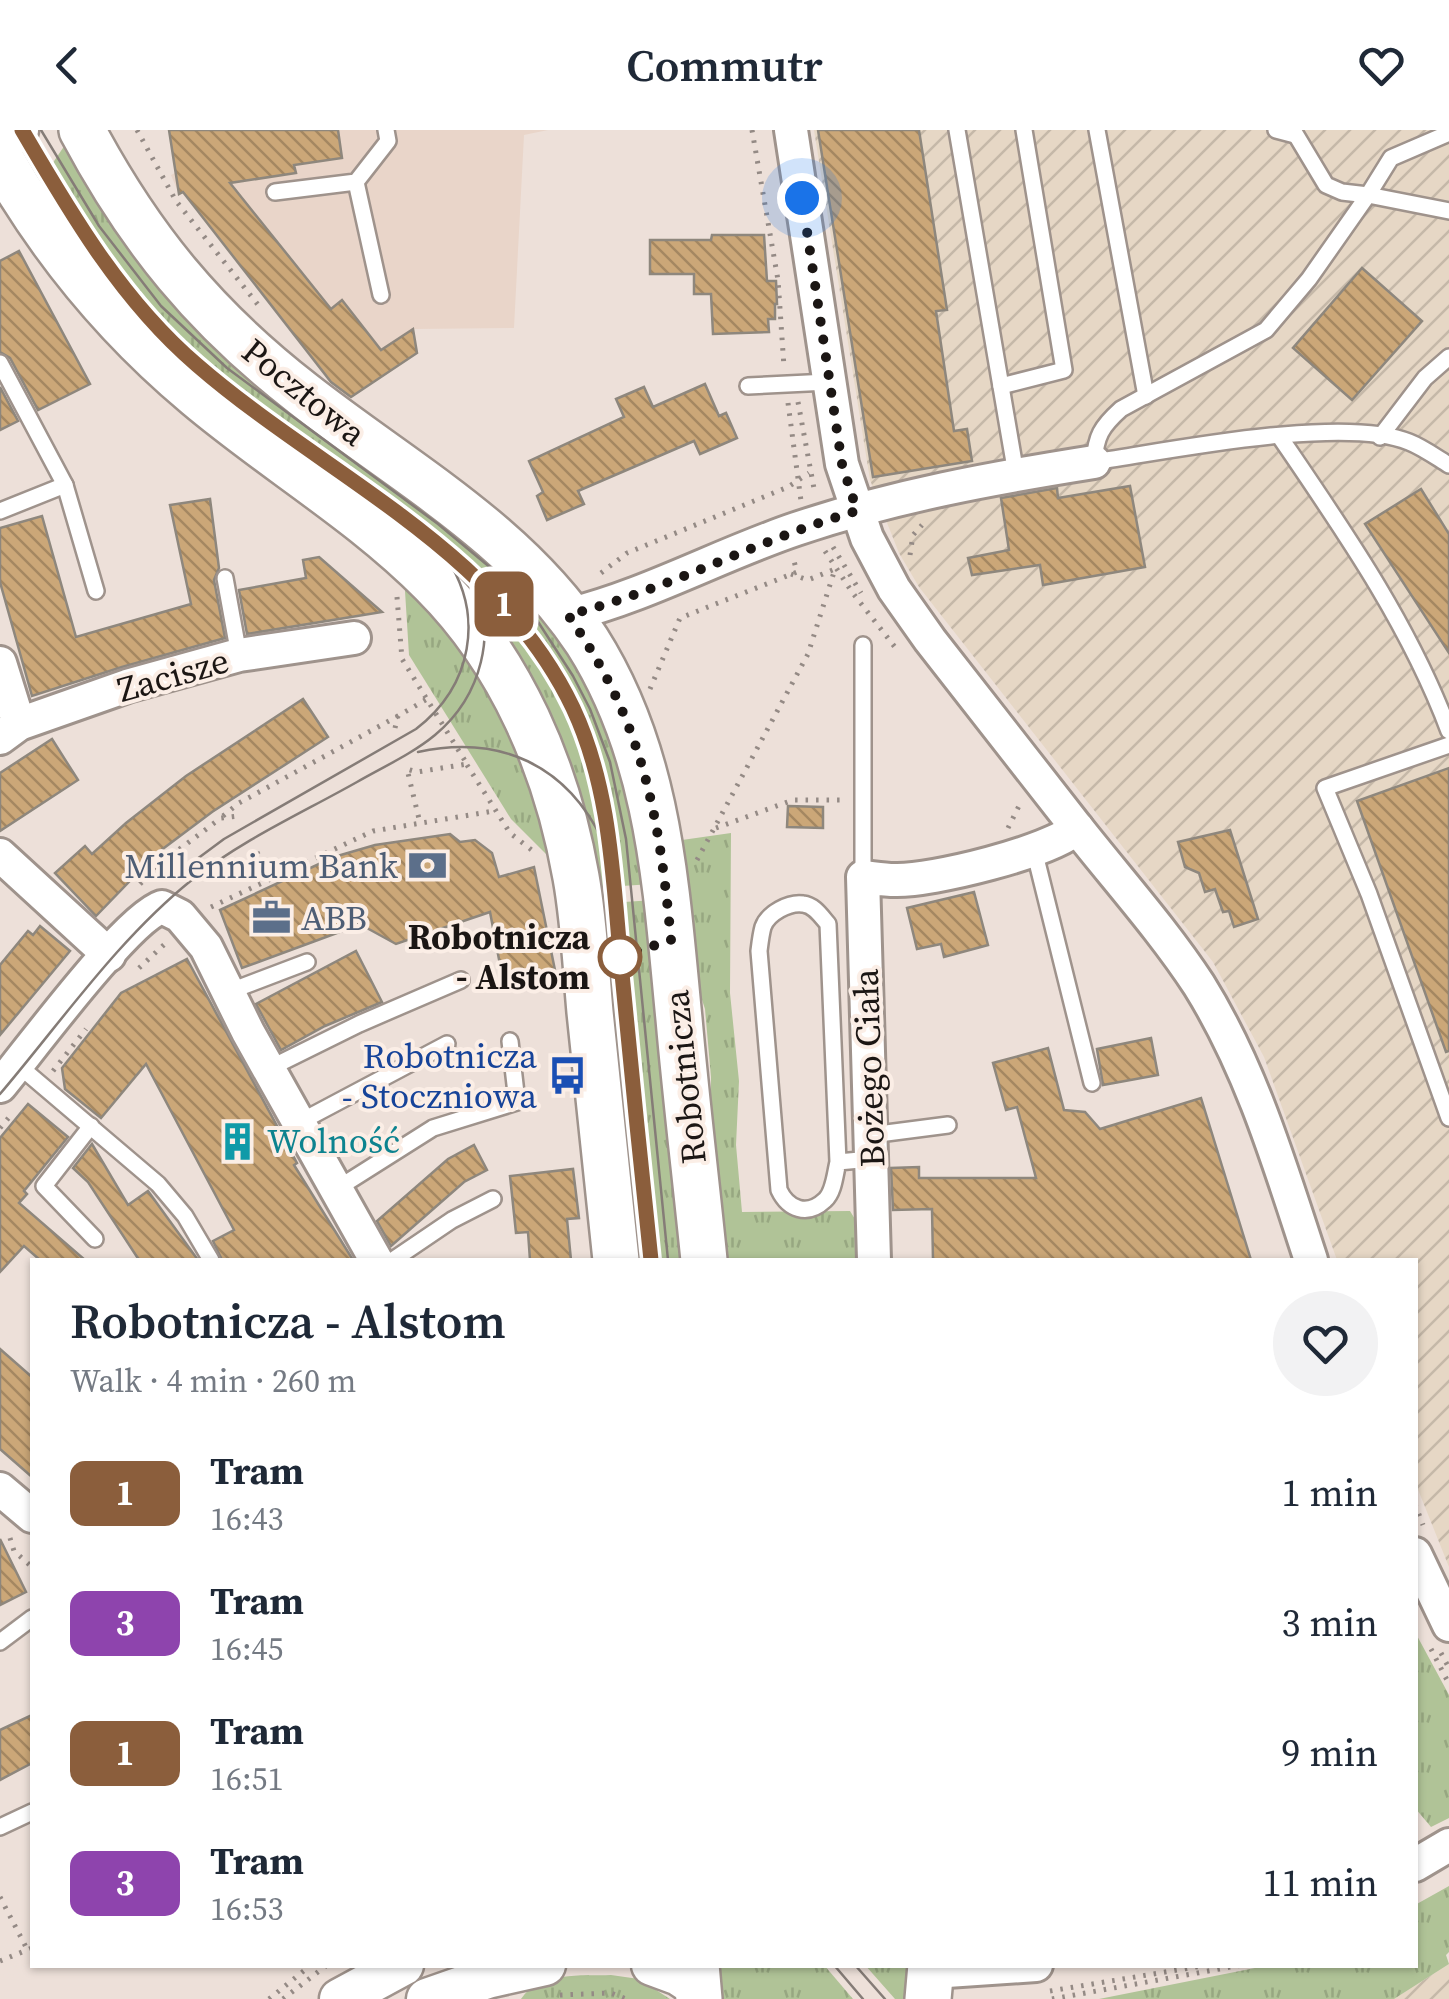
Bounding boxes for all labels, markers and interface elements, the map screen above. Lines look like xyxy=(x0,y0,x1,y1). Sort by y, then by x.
text: Commutr xyxy=(626,34,823,96)
icon: back xyxy=(40,38,95,93)
icon: heart xyxy=(1354,38,1409,93)
your location xyxy=(777,173,827,223)
street label: Pocztowa xyxy=(232,327,376,457)
line badge: 1 xyxy=(472,572,536,636)
text: 1 xyxy=(495,580,513,628)
street label: Zacisze xyxy=(112,636,234,714)
place label: Millennium Bank xyxy=(124,842,399,890)
bank icon: Millennium Bank xyxy=(407,845,449,887)
place label: ABB xyxy=(301,894,367,942)
office icon: ABB xyxy=(250,897,292,939)
place label: Robotnicza - Alstom xyxy=(408,913,590,1001)
marker: Robotnicza - Alstom xyxy=(599,936,641,978)
street label: Bożego Ciała xyxy=(842,968,896,1168)
street label: Robotnicza xyxy=(652,988,718,1166)
place label: Robotnicza - Stoczniowa xyxy=(342,1032,537,1120)
bus stop icon: Robotnicza - Stoczniowa xyxy=(546,1055,588,1097)
place label: Wolność xyxy=(267,1117,400,1165)
building icon: Wolność xyxy=(216,1120,258,1162)
text: Robotnicza - Alstom xyxy=(70,1288,506,1354)
button: heart xyxy=(1273,1291,1378,1396)
text: Walk · 4 min · 260 m xyxy=(70,1359,356,1403)
text: Tram xyxy=(210,1445,304,1497)
text: 1 min xyxy=(1282,1467,1378,1519)
text: 1 xyxy=(116,1469,134,1517)
text: 16:43 xyxy=(210,1497,284,1541)
text: Tram xyxy=(210,1575,304,1627)
text: 3 min xyxy=(1282,1597,1378,1649)
text: 3 xyxy=(116,1599,134,1647)
text: 16:45 xyxy=(210,1627,284,1671)
text: Tram xyxy=(210,1705,304,1757)
text: 9 min xyxy=(1282,1727,1378,1779)
text: 1 xyxy=(116,1729,134,1777)
text: 16:51 xyxy=(210,1757,284,1801)
text: Tram xyxy=(210,1835,304,1887)
text: 11 min xyxy=(1263,1857,1378,1909)
text: 3 xyxy=(116,1859,134,1907)
text: 16:53 xyxy=(210,1887,284,1931)

